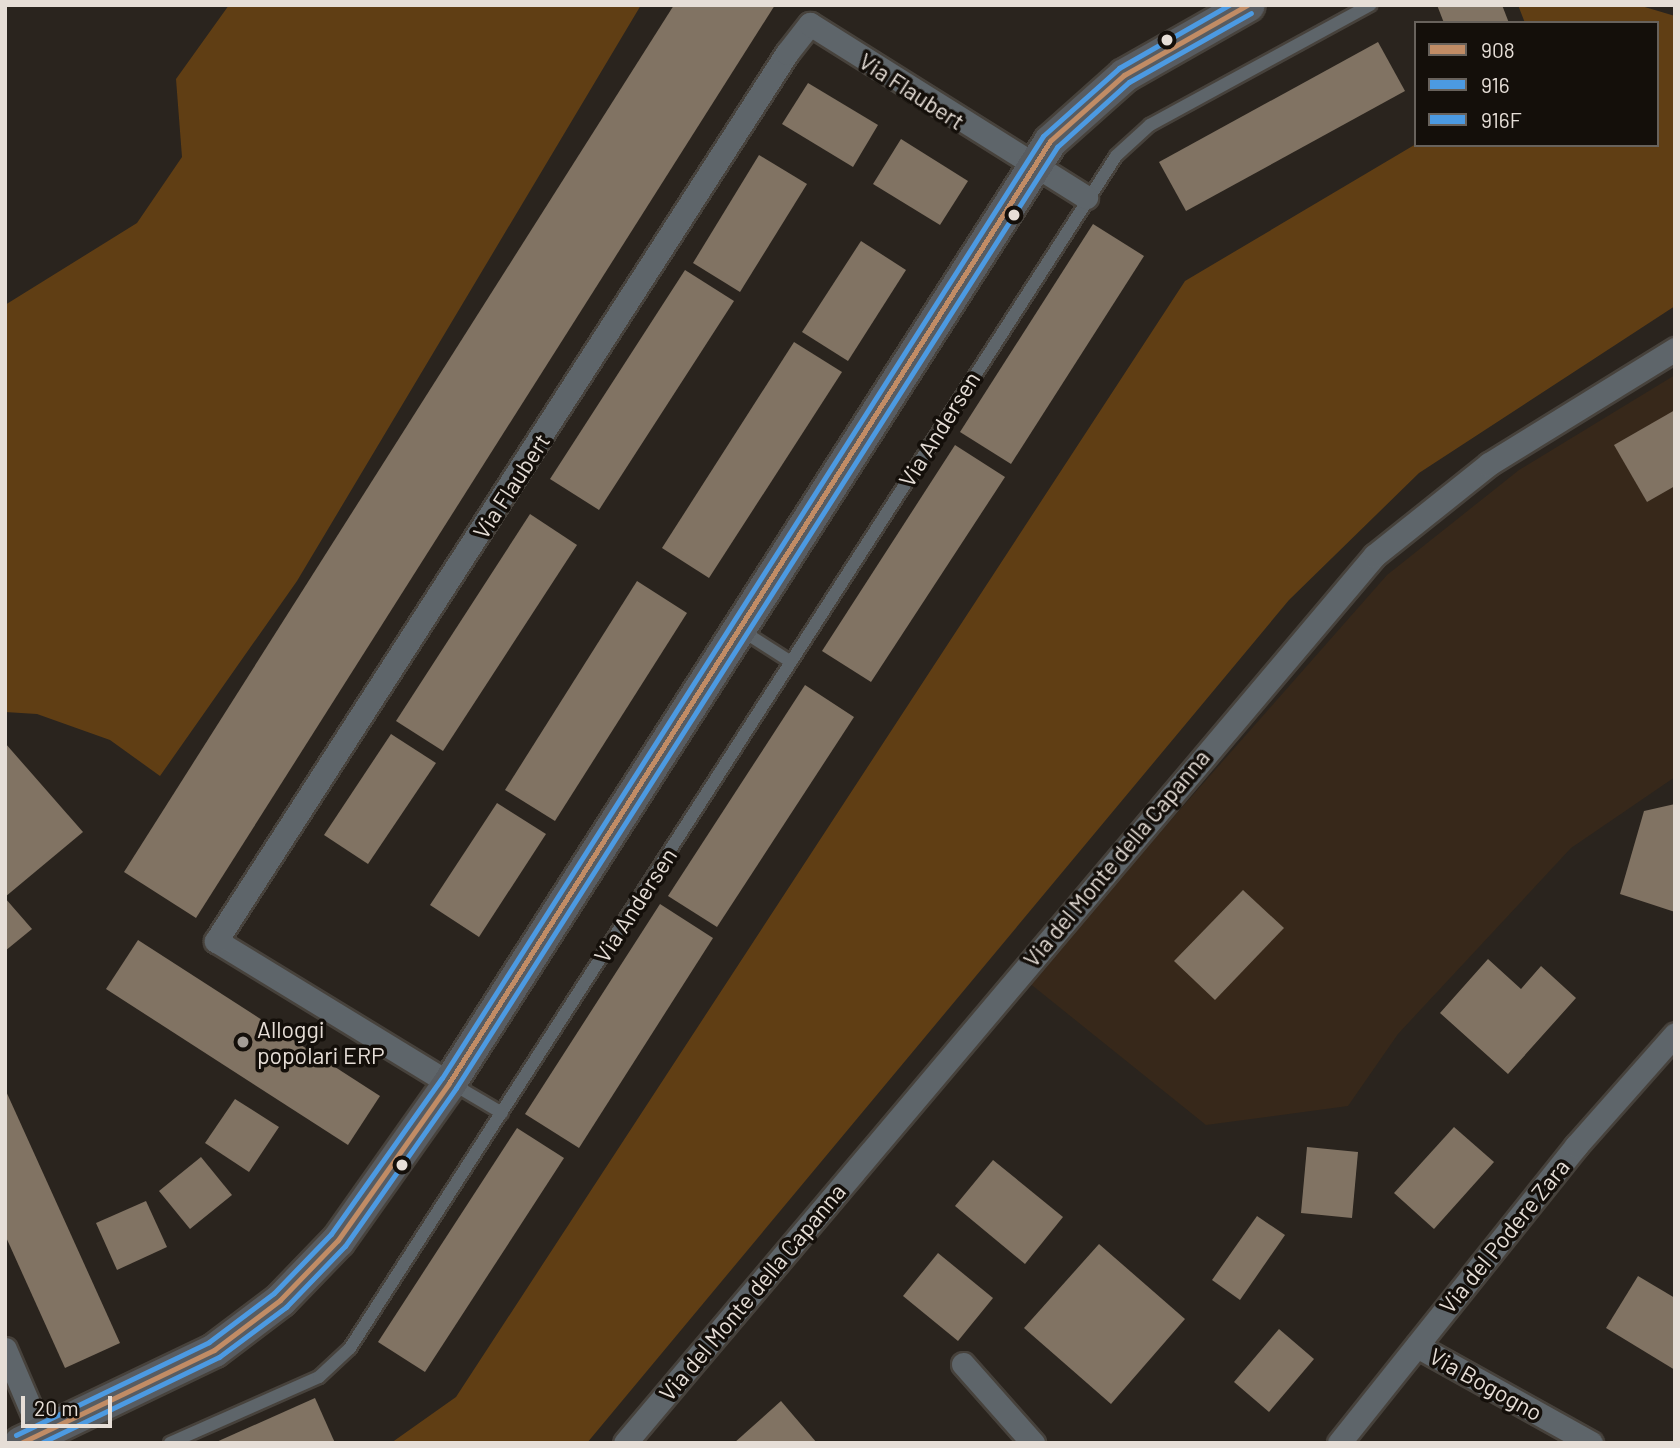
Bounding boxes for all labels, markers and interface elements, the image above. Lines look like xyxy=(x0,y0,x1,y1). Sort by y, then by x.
legend xyxy=(1414,21,1659,147)
unlabelled marker xyxy=(1160,33,1174,47)
text: 908 xyxy=(1481,37,1515,62)
street label: Via Flaubert xyxy=(854,47,970,135)
text: 916 xyxy=(1481,72,1510,97)
text: 916F xyxy=(1481,107,1522,132)
unlabelled marker xyxy=(1007,208,1021,222)
street label: Via Andersen xyxy=(893,366,985,492)
street label: Via Flaubert xyxy=(467,428,555,544)
street label: Via del Monte della Capanna xyxy=(1017,744,1215,972)
street label: Via Andersen xyxy=(588,843,682,967)
place label: Alloggi popolari ERP xyxy=(257,1015,385,1069)
marker: Alloggi popolari ERP xyxy=(235,1034,251,1050)
street label: Via del Podere Zara xyxy=(1433,1153,1575,1319)
unlabelled marker xyxy=(395,1158,409,1172)
street label: Via del Monte della Capanna xyxy=(653,1178,851,1406)
street label: Via Bogogno xyxy=(1425,1342,1547,1426)
scale bar xyxy=(24,1382,116,1426)
text: 20 m xyxy=(34,1395,79,1420)

